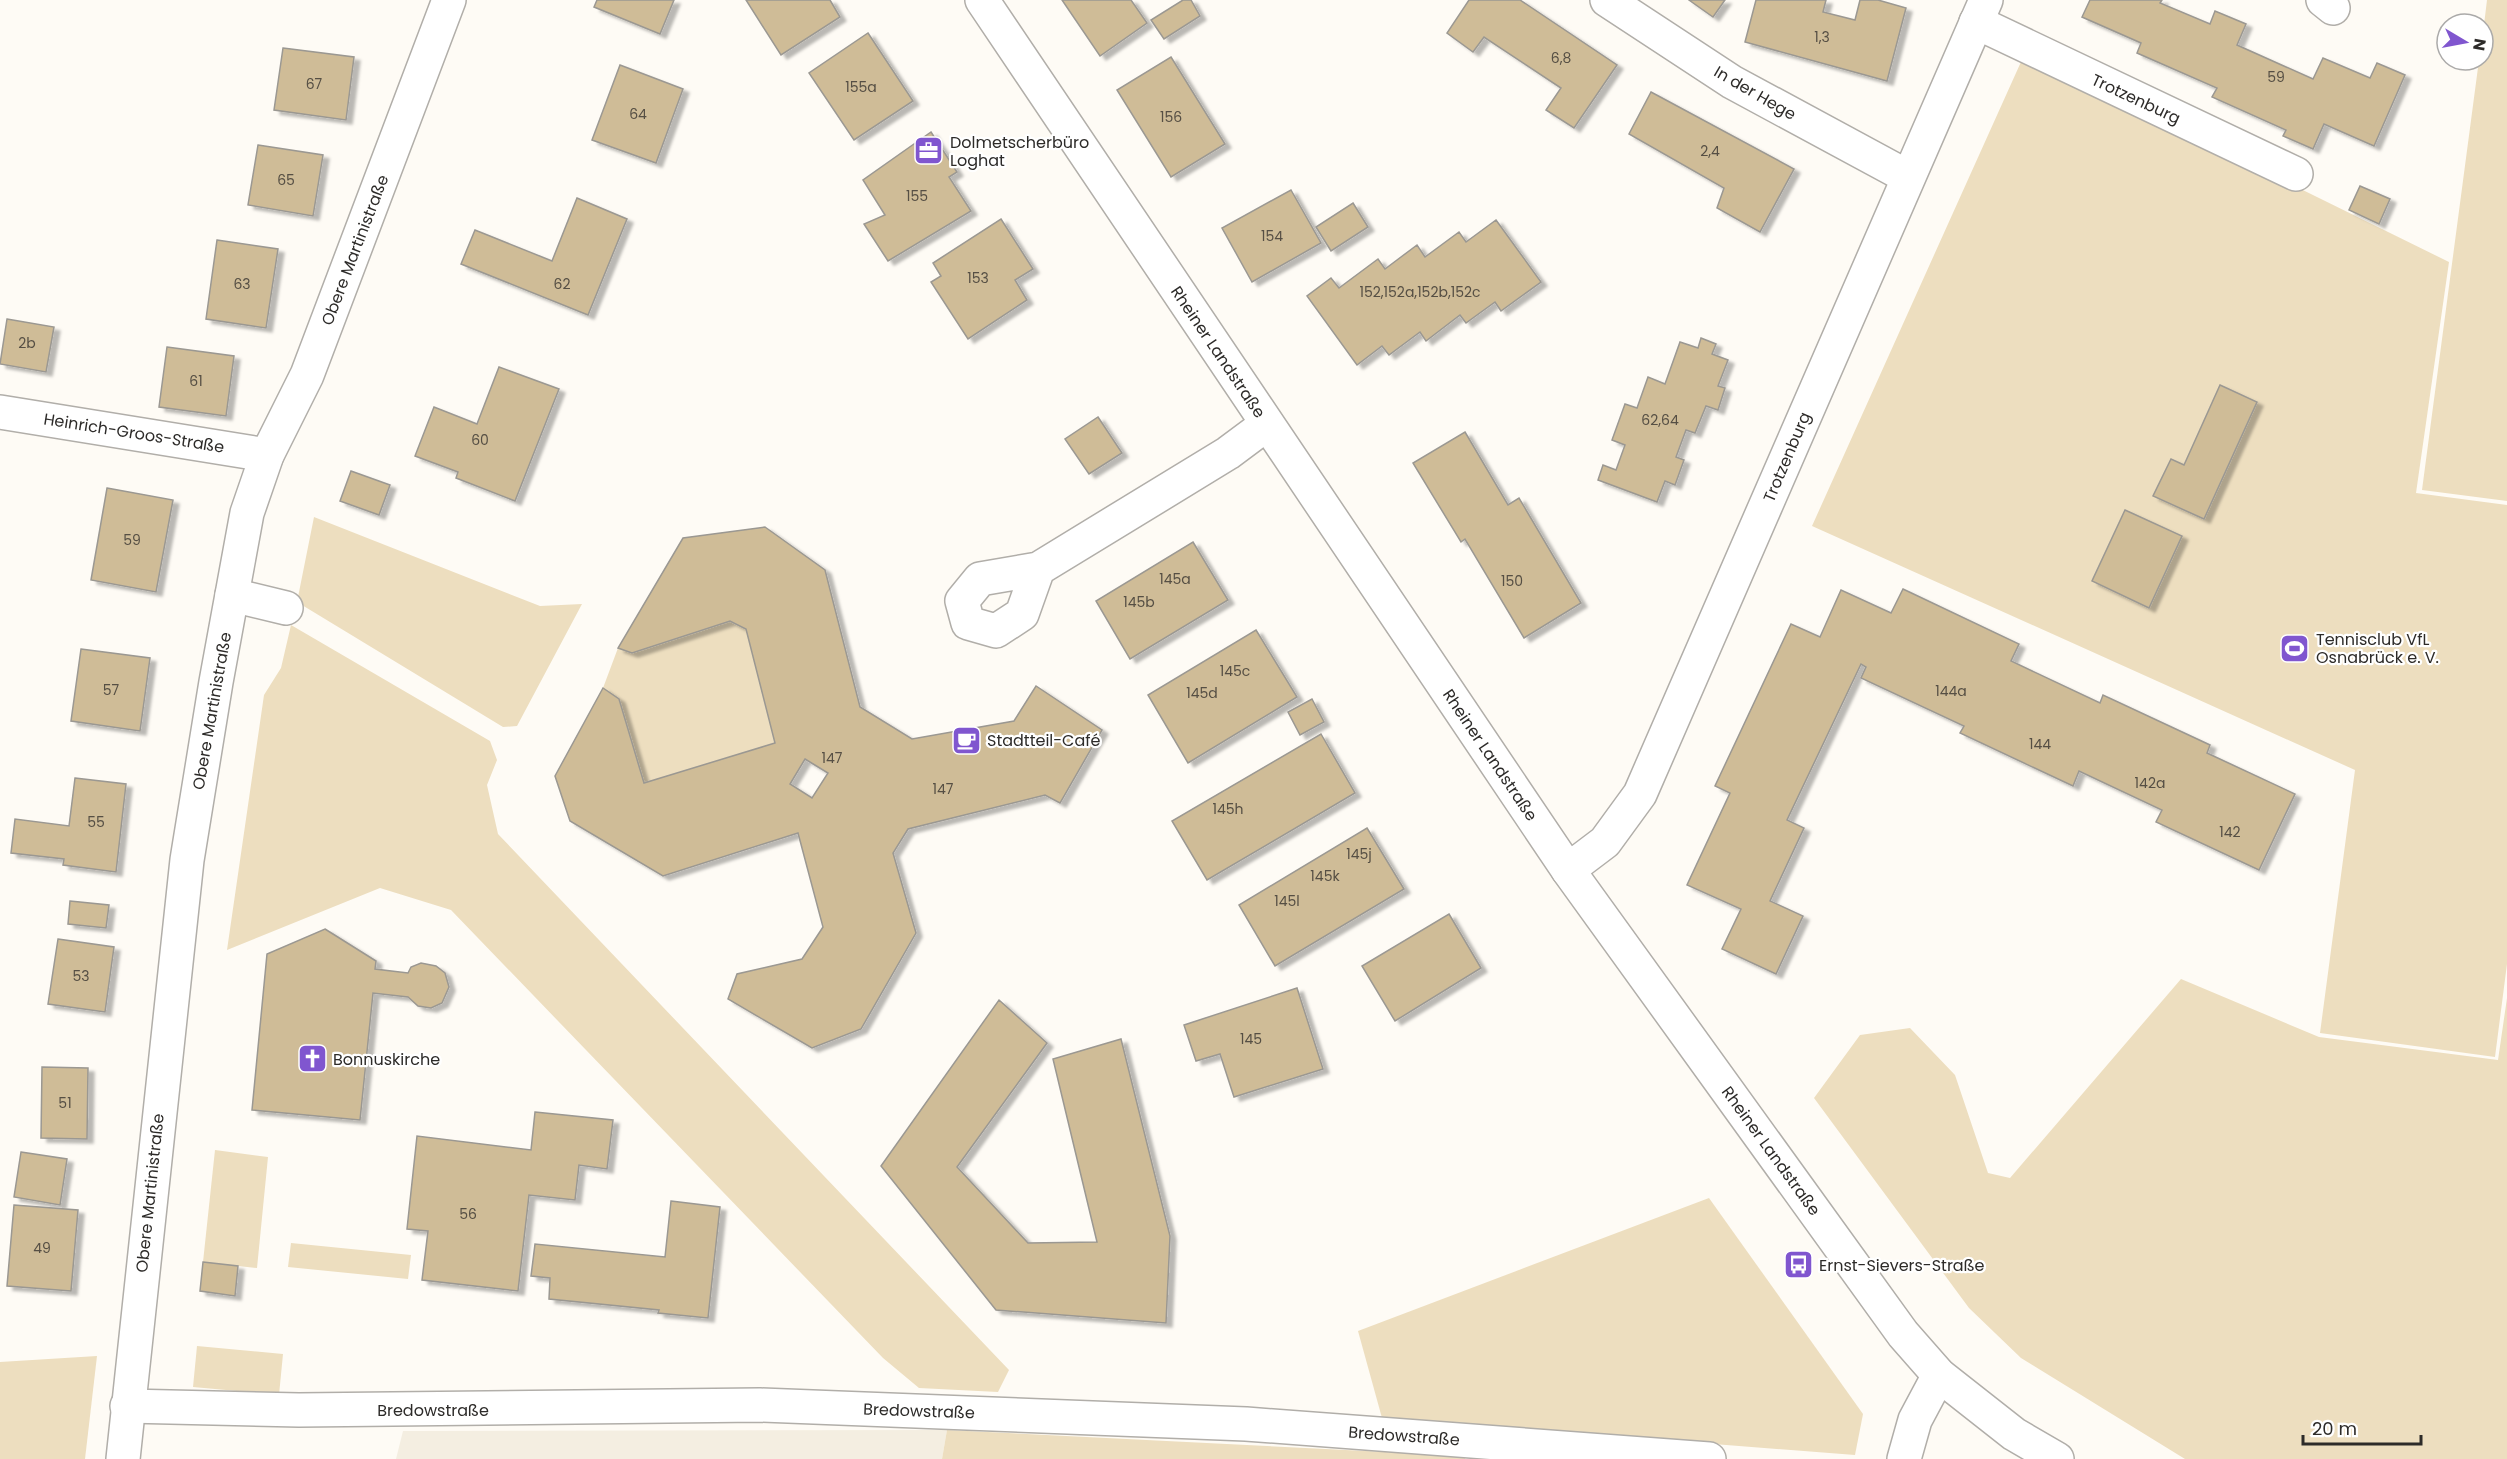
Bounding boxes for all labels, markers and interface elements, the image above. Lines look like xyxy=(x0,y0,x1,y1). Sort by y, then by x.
north arrow xyxy=(2435,12,2495,72)
house number: 1,3 xyxy=(1814,27,1830,47)
text: N xyxy=(2467,37,2492,52)
house number: 6,8 xyxy=(1551,48,1571,68)
street label: In der Hege xyxy=(1710,60,1800,126)
house number: 59 xyxy=(2267,67,2285,87)
street label: Trotzenburg xyxy=(2088,68,2184,130)
house number: 67 xyxy=(306,74,323,94)
house number: 155a xyxy=(845,77,877,97)
house number: 64 xyxy=(629,104,647,124)
house number: 156 xyxy=(1160,107,1182,127)
place label: Dolmetscherbüro Loghat xyxy=(950,131,1089,172)
office icon: Dolmetscherbüro Loghat xyxy=(913,135,945,167)
house number: 2,4 xyxy=(1700,141,1720,161)
house number: 65 xyxy=(277,170,295,190)
street label: Obere Martinistraße xyxy=(316,171,394,329)
house number: 155 xyxy=(906,186,928,206)
house number: 154 xyxy=(1261,226,1283,246)
house number: 153 xyxy=(967,268,989,288)
house number: 63 xyxy=(233,274,251,294)
house number: 62 xyxy=(554,274,570,294)
street label: Rheiner Landstraße xyxy=(1165,281,1271,423)
house number: 152,152a,152b,152c xyxy=(1359,282,1481,302)
house number: 2b xyxy=(18,333,36,353)
house number: 61 xyxy=(189,371,203,391)
street label: Heinrich-Groos-Straße xyxy=(42,407,226,459)
street label: Trotzenburg xyxy=(1758,408,1816,506)
house number: 62,64 xyxy=(1641,410,1679,430)
house number: 60 xyxy=(471,430,489,450)
house number: 59 xyxy=(123,530,141,550)
house number: 145a xyxy=(1159,569,1191,589)
house number: 150 xyxy=(1501,571,1523,591)
house number: 145b xyxy=(1123,592,1155,612)
place label: Tennisclub VfL Osnabrück e. V. xyxy=(2316,628,2439,669)
street label: Obere Martinistraße xyxy=(187,630,237,792)
sports icon: Tennisclub VfL Osnabrück e. V. xyxy=(2279,632,2311,664)
house number: 145c xyxy=(1220,661,1250,681)
house number: 57 xyxy=(103,680,120,700)
house number: 144a xyxy=(1935,681,1967,701)
house number: 145d xyxy=(1186,683,1218,703)
street label: Rheiner Landstraße xyxy=(1437,684,1543,826)
cafe icon: Stadtteil-Café xyxy=(950,724,982,756)
place label: Stadtteil-Café xyxy=(987,729,1101,752)
house number: 144 xyxy=(2029,734,2051,754)
house number: 147 xyxy=(822,748,843,768)
house number: 142a xyxy=(2135,773,2165,793)
house number: 147 xyxy=(933,779,954,799)
house number: 145h xyxy=(1212,799,1244,819)
house number: 55 xyxy=(87,812,105,832)
house number: 142 xyxy=(2219,822,2241,842)
house number: 145j xyxy=(1346,844,1372,864)
house number: 145k xyxy=(1310,866,1340,886)
house number: 145l xyxy=(1274,891,1300,911)
house number: 53 xyxy=(72,966,90,986)
house number: 145 xyxy=(1240,1029,1262,1049)
church icon: Bonnuskirche xyxy=(296,1043,328,1075)
place label: Bonnuskirche xyxy=(333,1048,440,1071)
street label: Rheiner Landstraße xyxy=(1716,1082,1826,1220)
house number: 51 xyxy=(58,1093,72,1113)
street label: Obere Martinistraße xyxy=(130,1112,170,1274)
house number: 56 xyxy=(459,1204,477,1224)
house number: 49 xyxy=(33,1238,51,1258)
bus stop icon: Ernst-Sievers-Straße xyxy=(1782,1249,1814,1281)
place label: Ernst-Sievers-Straße xyxy=(1819,1254,1985,1277)
street label: Bredowstraße xyxy=(863,1398,975,1424)
street label: Bredowstraße xyxy=(377,1399,489,1422)
scale bar xyxy=(2303,1408,2422,1446)
text: 20 m xyxy=(2312,1416,2357,1441)
street label: Bredowstraße xyxy=(1348,1421,1461,1451)

